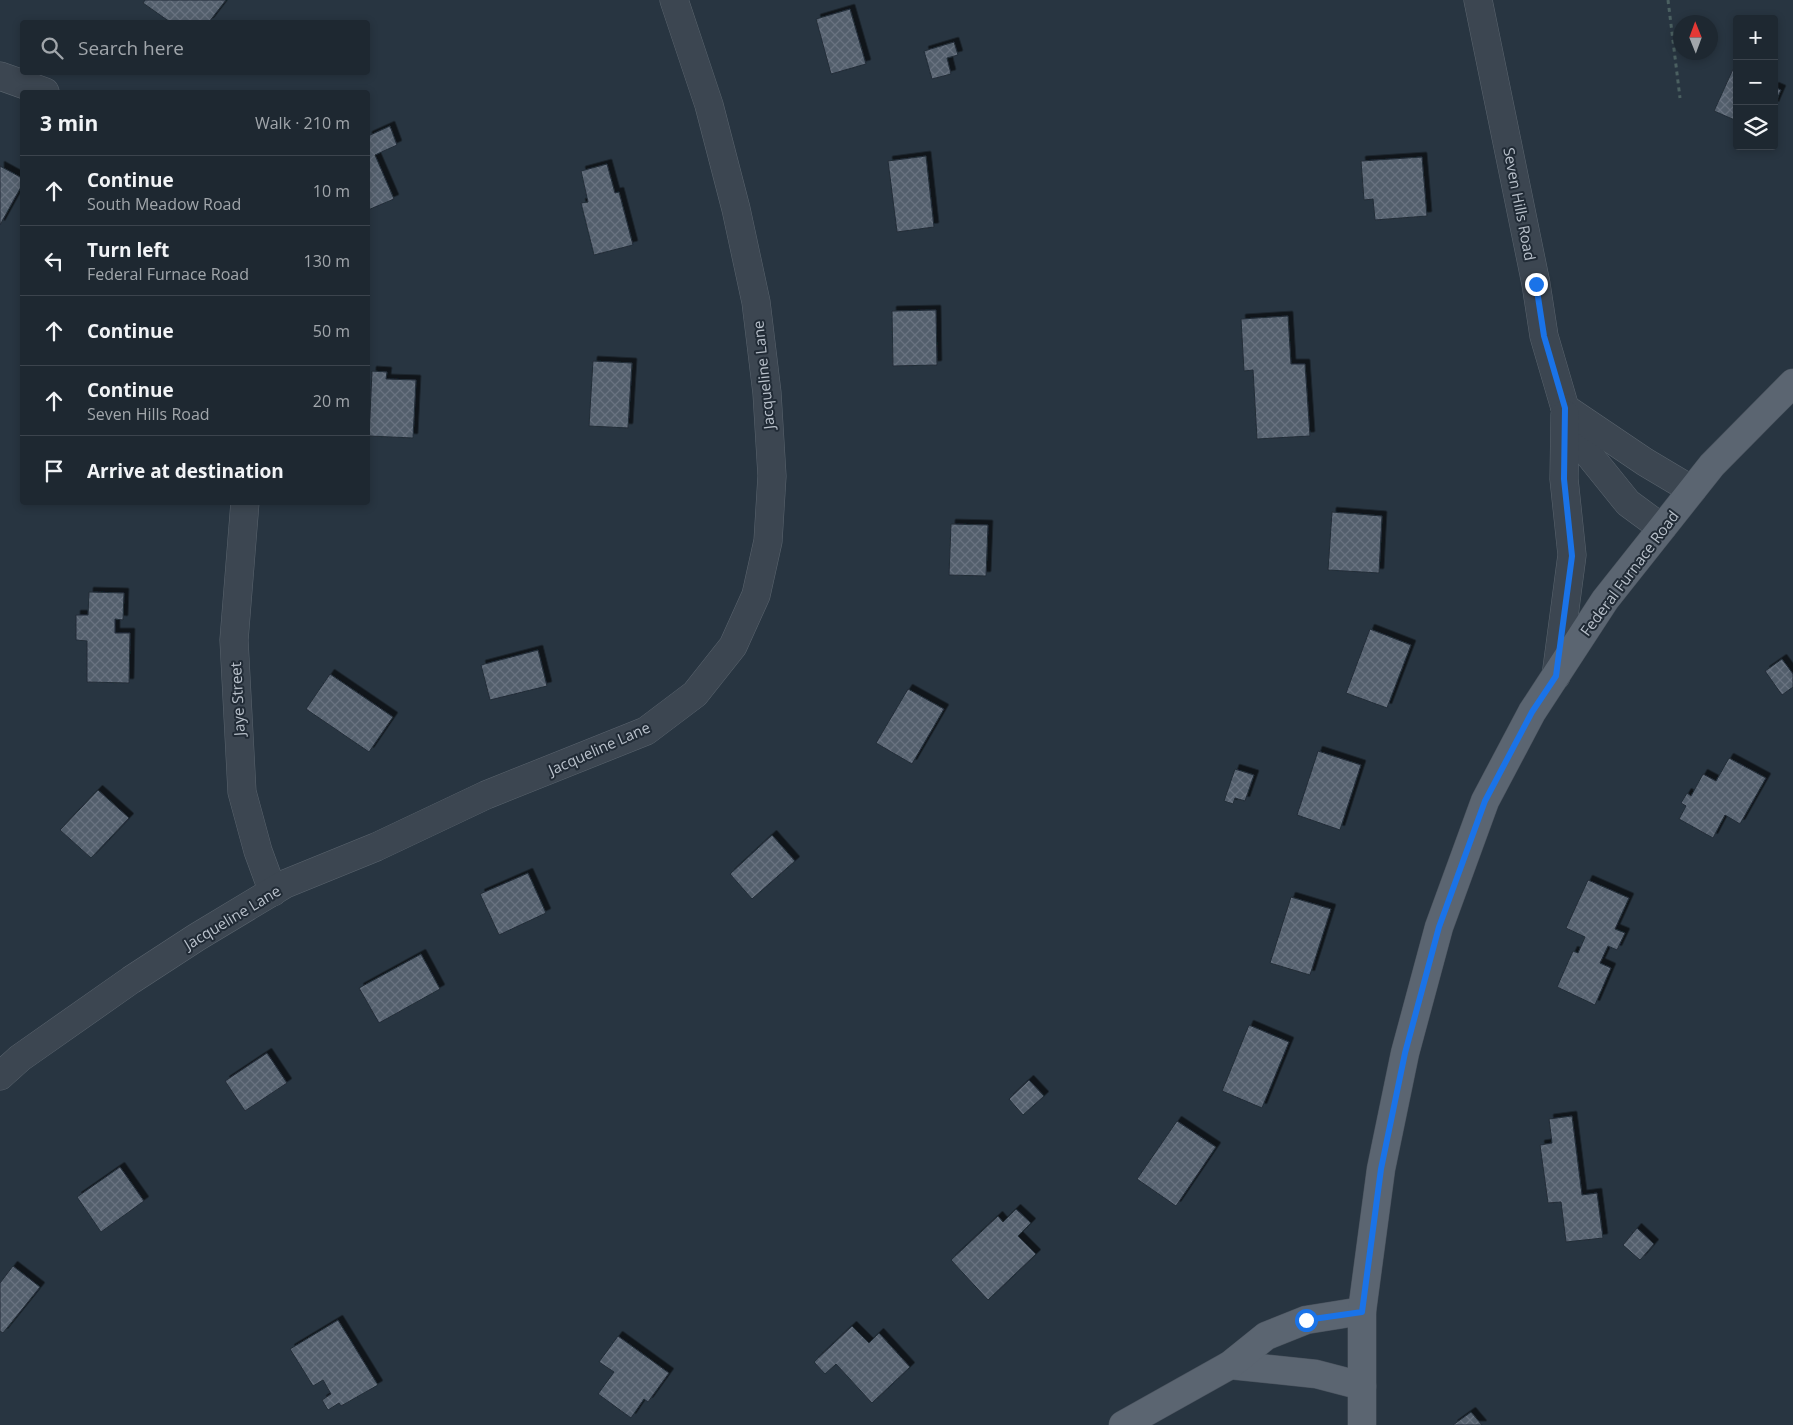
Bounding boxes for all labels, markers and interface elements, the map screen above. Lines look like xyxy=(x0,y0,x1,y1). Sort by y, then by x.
north arrow xyxy=(1673,15,1718,60)
map controls xyxy=(1733,15,1778,150)
button: + xyxy=(1733,15,1778,60)
search box xyxy=(20,20,370,75)
icon: search xyxy=(38,34,66,62)
text: Search here xyxy=(78,35,184,61)
button: − xyxy=(1733,60,1778,105)
button: layers xyxy=(1733,105,1778,150)
text: 3 min xyxy=(40,109,98,137)
text: Walk · 210 m xyxy=(255,112,350,134)
street label: Seven Hills Road xyxy=(1499,146,1541,262)
text: Continue xyxy=(87,167,174,193)
icon: ahead xyxy=(40,177,68,205)
text: 10 m xyxy=(313,180,350,202)
text: South Meadow Road xyxy=(87,193,241,215)
text: Turn left xyxy=(87,237,169,263)
icon: left xyxy=(40,247,68,275)
text: 130 m xyxy=(304,250,350,272)
text: Federal Furnace Road xyxy=(87,263,249,285)
route end xyxy=(1525,273,1548,296)
icon: ahead xyxy=(40,317,68,345)
text: Continue xyxy=(87,318,174,344)
text: 50 m xyxy=(313,320,350,342)
street label: Jacqueline Lane xyxy=(747,320,779,432)
text: Continue xyxy=(87,377,174,403)
icon: ahead xyxy=(40,387,68,415)
text: 20 m xyxy=(313,390,350,412)
text: Seven Hills Road xyxy=(87,403,210,425)
icon: arrive xyxy=(40,457,68,485)
text: Arrive at destination xyxy=(87,458,284,484)
street label: Federal Furnace Road xyxy=(1575,506,1683,640)
street label: Jaye Street xyxy=(225,661,249,739)
street label: Jacqueline Lane xyxy=(543,717,653,780)
street label: Jacqueline Lane xyxy=(178,880,284,955)
route start xyxy=(1295,1309,1318,1332)

